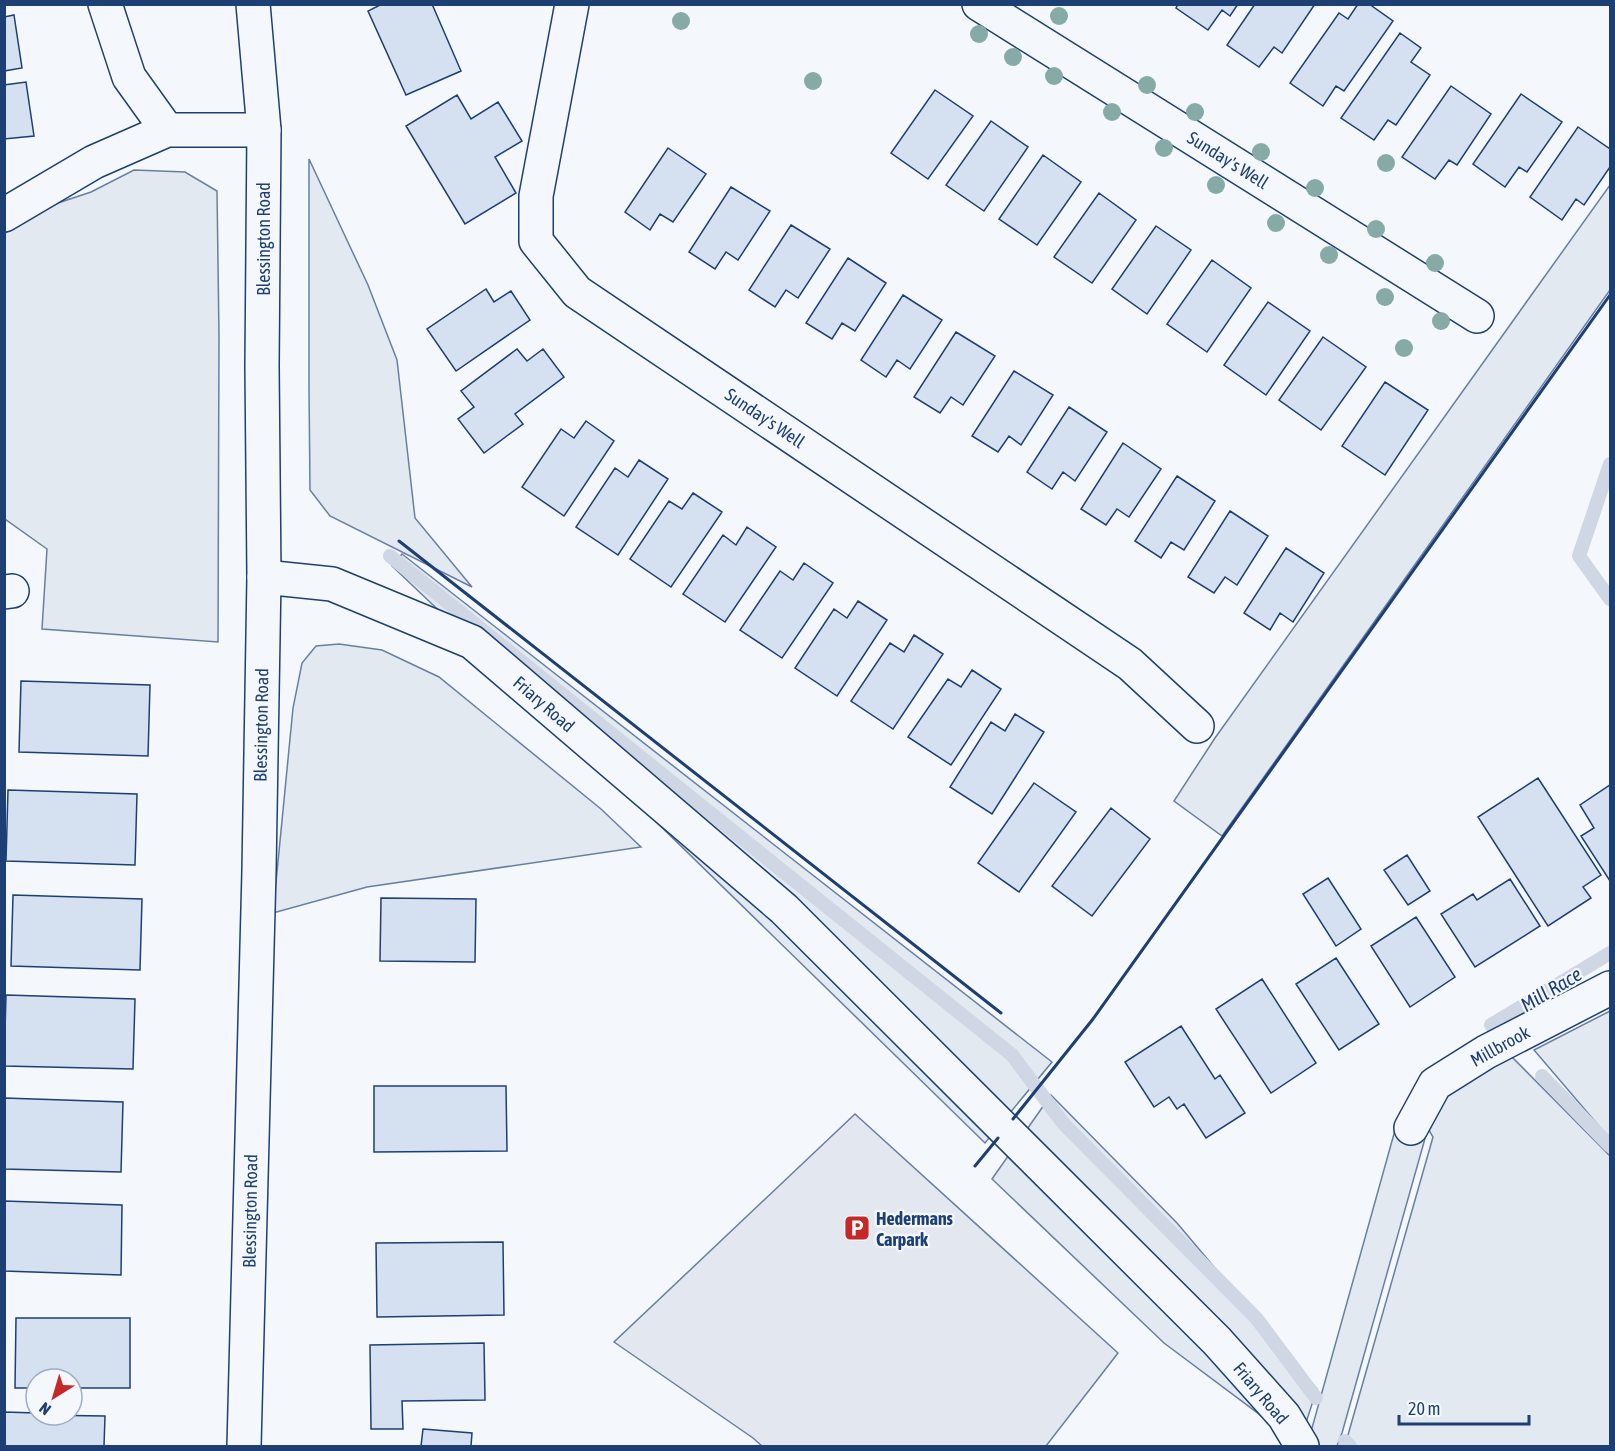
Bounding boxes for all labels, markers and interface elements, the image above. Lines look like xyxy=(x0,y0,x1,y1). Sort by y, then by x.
street label: Sunday's Well xyxy=(1184,127,1272,193)
street label: Blessington Road xyxy=(253,182,274,296)
street label: Sunday's Well xyxy=(721,384,809,452)
street label: Blessington Road xyxy=(250,668,272,782)
street label: Friary Road xyxy=(509,672,579,736)
water label: Mill Race xyxy=(1516,962,1586,1016)
street label: Millbrook xyxy=(1467,1021,1533,1071)
street label: Blessington Road xyxy=(239,1154,261,1268)
place label: Hedermans Carpark xyxy=(876,1208,954,1250)
parking icon: Hedermans Carpark xyxy=(842,1213,872,1243)
street label: Friary Road xyxy=(1229,1358,1293,1428)
north arrow xyxy=(24,1367,84,1427)
scale bar xyxy=(1399,1388,1530,1426)
text: 20 m xyxy=(1408,1398,1440,1419)
text: N xyxy=(36,1399,54,1419)

